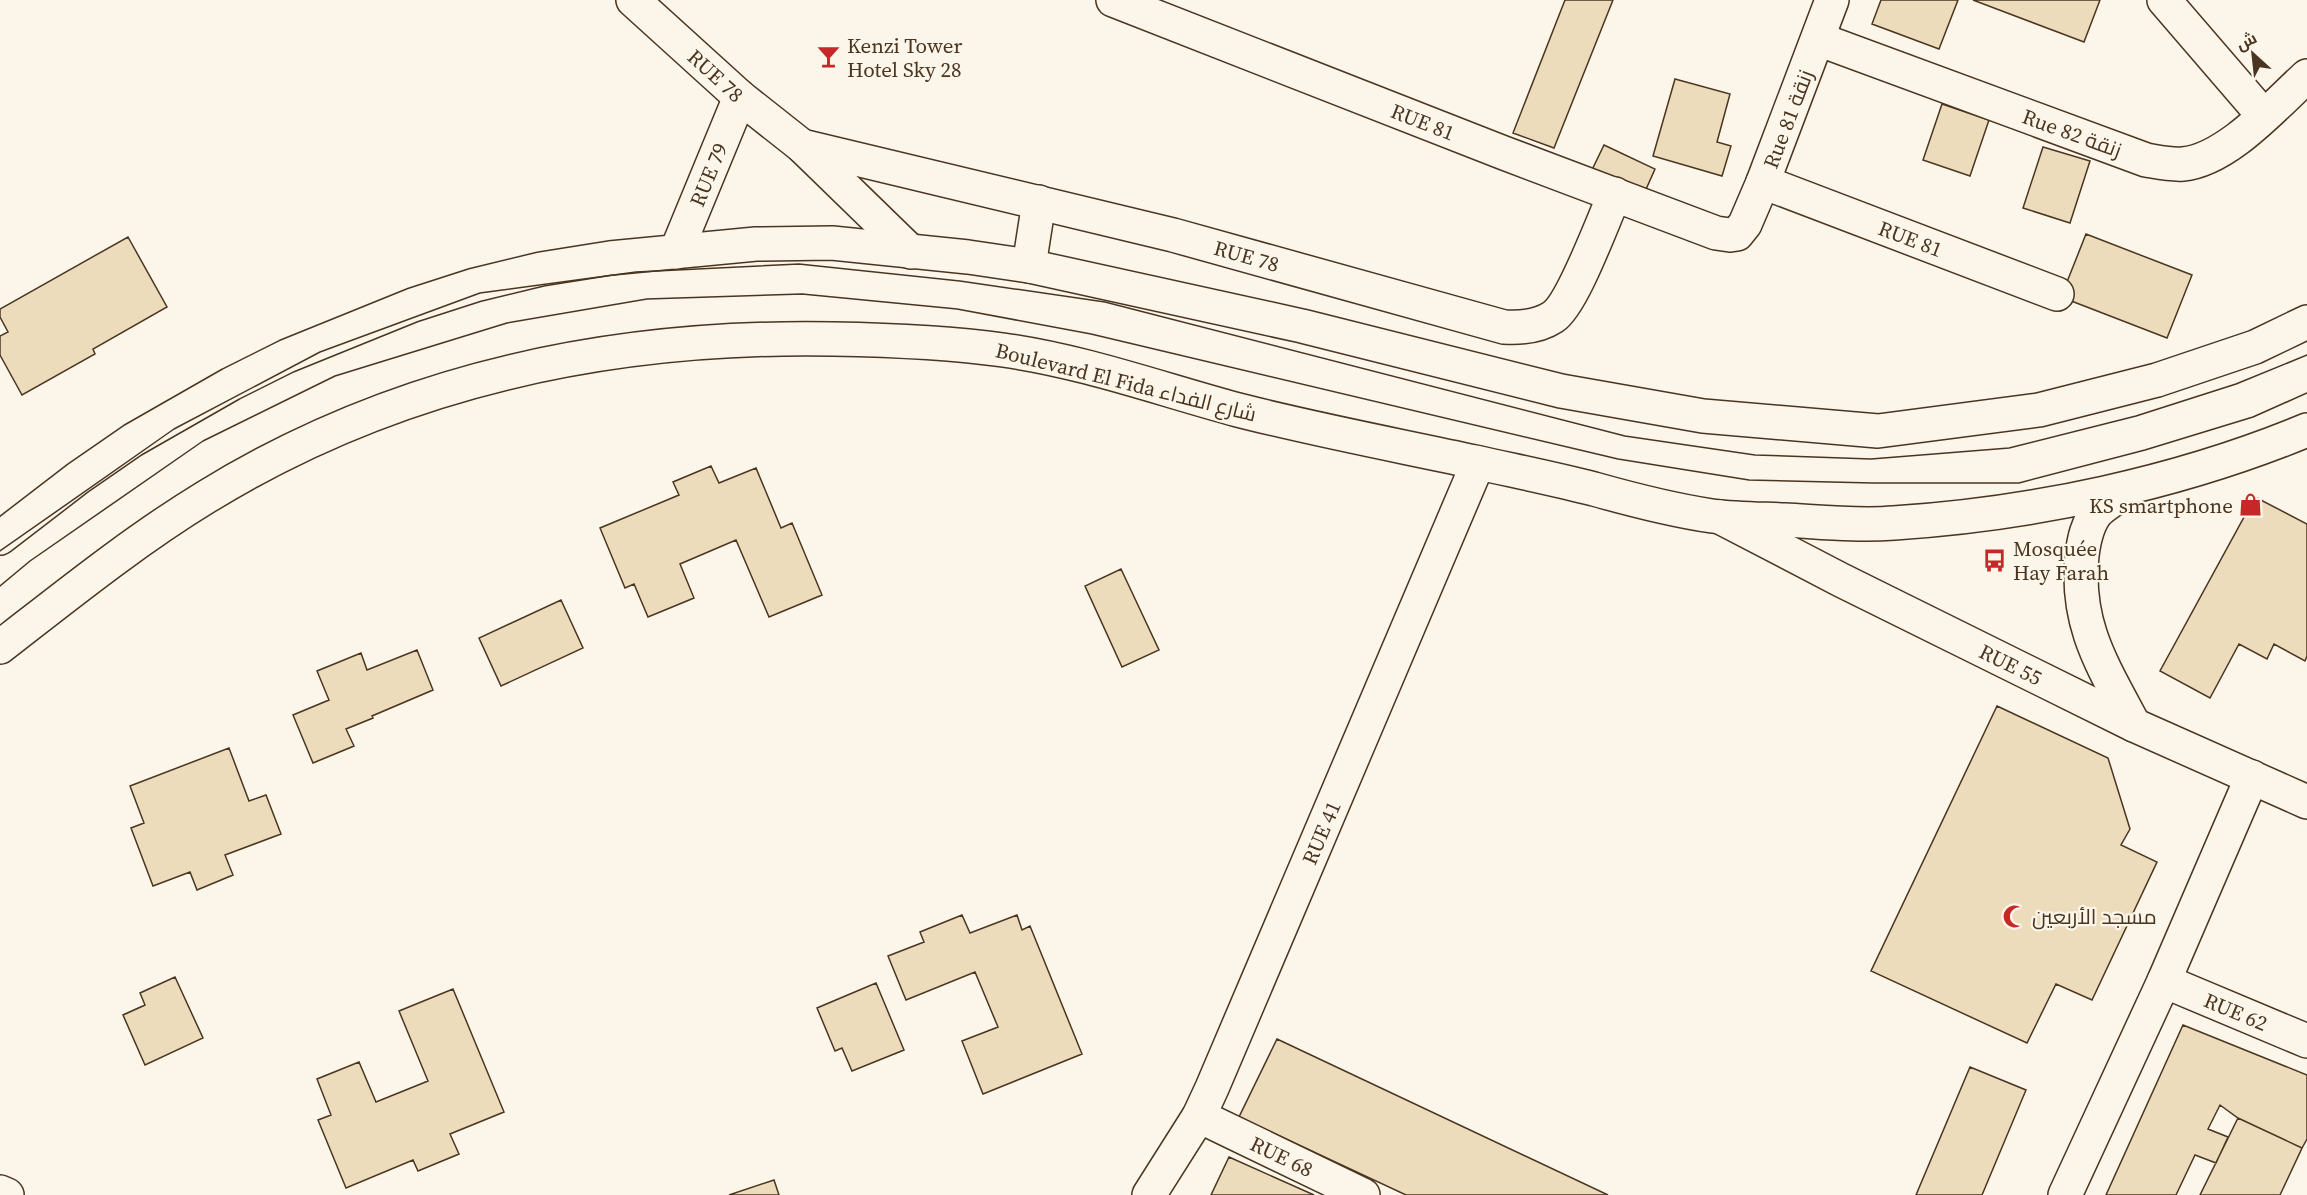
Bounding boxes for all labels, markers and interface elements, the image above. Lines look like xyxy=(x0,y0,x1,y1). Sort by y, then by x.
north arrow xyxy=(2223,24,2283,84)
text: ش xyxy=(2232,26,2260,55)
place label: Kenzi Tower Hotel Sky 28 xyxy=(847,31,962,84)
street label: RUE 78 xyxy=(682,42,750,108)
bar icon: Kenzi Tower Hotel Sky 28 xyxy=(816,44,842,70)
street label: Rue 81 زنقة xyxy=(1756,65,1820,173)
street label: RUE 81 xyxy=(1387,96,1459,147)
street label: Rue 82 زنقة xyxy=(2018,102,2126,164)
street label: RUE 79 xyxy=(682,138,734,211)
street label: RUE 81 xyxy=(1874,213,1947,264)
street label: RUE 78 xyxy=(1211,233,1283,278)
street label: Boulevard El Fida شارع الفداء xyxy=(993,336,1259,428)
place label: KS smartphone xyxy=(2089,491,2233,520)
shop icon: KS smartphone xyxy=(2238,492,2264,518)
place label: Mosquée Hay Farah xyxy=(2013,534,2109,587)
bus stop icon: Mosquée Hay Farah xyxy=(1982,547,2008,573)
street label: RUE 55 xyxy=(1975,636,2047,692)
street label: RUE 41 xyxy=(1294,796,1347,869)
place label: مسجد الأربعين xyxy=(2032,902,2157,931)
mosque icon: مسجد الأربعين xyxy=(2001,903,2027,929)
street label: RUE 62 xyxy=(2200,985,2272,1037)
street label: RUE 68 xyxy=(1246,1128,1318,1183)

